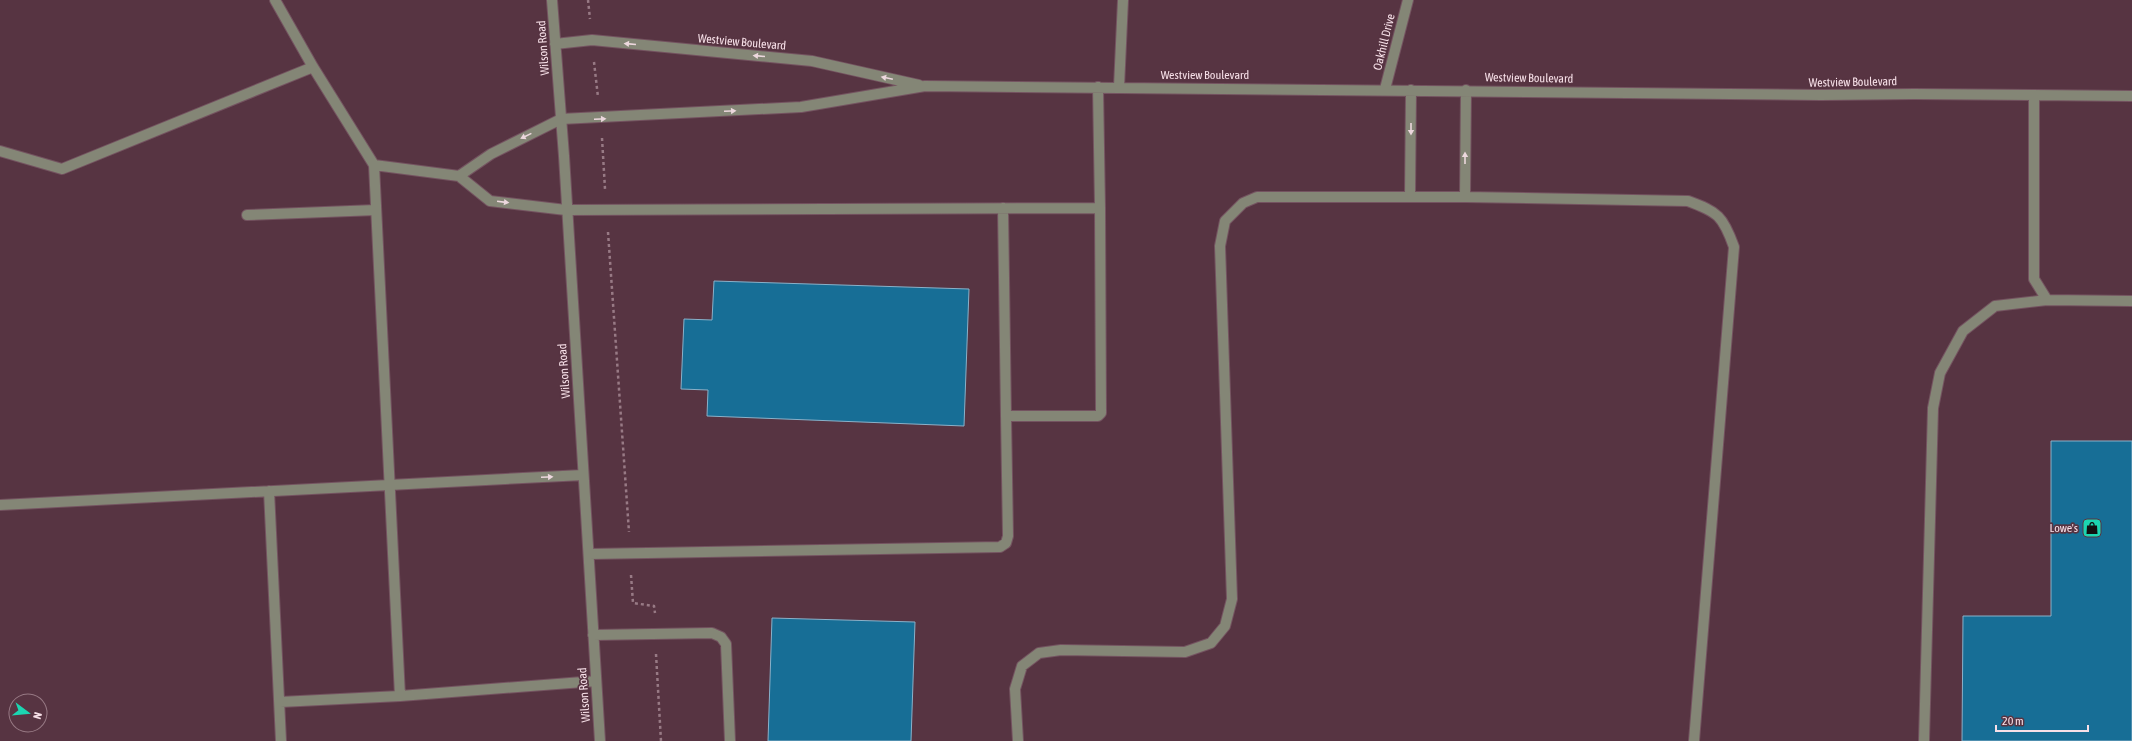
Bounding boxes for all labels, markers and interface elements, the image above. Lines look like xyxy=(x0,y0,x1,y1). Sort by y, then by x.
street label: Oakhill Drive xyxy=(1370,12,1398,72)
street label: Wilson Road xyxy=(534,20,552,76)
street label: Westview Boulevard xyxy=(697,31,787,53)
one-way arrow xyxy=(624,41,636,47)
one-way arrow xyxy=(753,53,765,60)
street label: Westview Boulevard xyxy=(1161,68,1249,82)
street label: Westview Boulevard xyxy=(1485,70,1573,86)
one-way arrow xyxy=(881,74,893,80)
street label: Westview Boulevard xyxy=(1809,74,1897,90)
one-way arrow xyxy=(724,108,736,115)
one-way arrow xyxy=(594,115,606,122)
one-way arrow xyxy=(1408,123,1414,136)
one-way arrow xyxy=(521,133,532,140)
one-way arrow xyxy=(1462,151,1468,164)
one-way arrow xyxy=(497,199,509,205)
street label: Wilson Road xyxy=(555,343,573,399)
one-way arrow xyxy=(541,473,553,480)
shop icon: Lowe's xyxy=(2081,517,2103,539)
place label: Lowe's xyxy=(2049,521,2078,535)
street label: Wilson Road xyxy=(575,667,593,723)
north arrow xyxy=(8,693,48,733)
scale bar xyxy=(1996,707,2088,733)
text: N xyxy=(31,711,44,721)
text: 20 m xyxy=(2002,714,2024,728)

